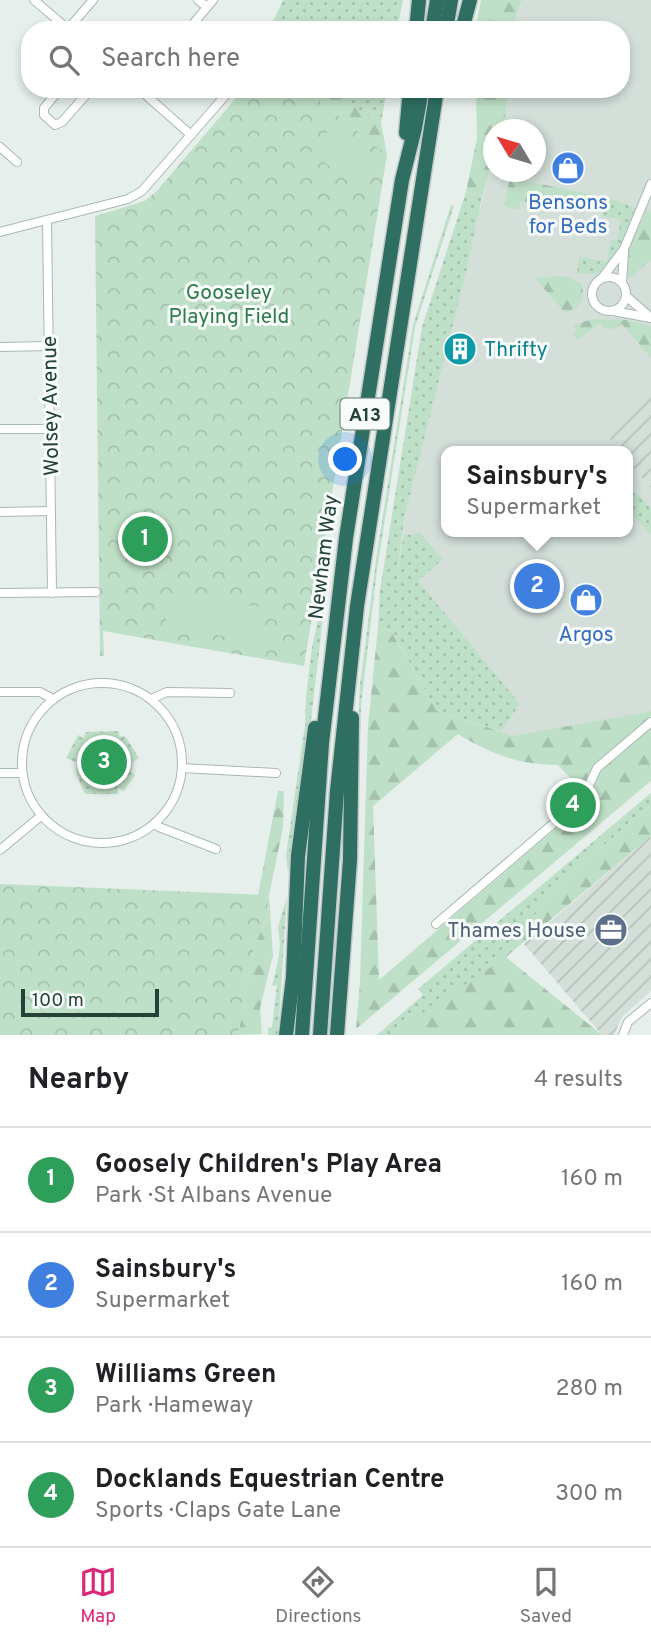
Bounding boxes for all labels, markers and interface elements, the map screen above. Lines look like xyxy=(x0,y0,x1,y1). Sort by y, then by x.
search box xyxy=(21,21,630,98)
icon: search xyxy=(45,41,83,79)
text: Search here xyxy=(101,43,240,76)
north arrow xyxy=(483,119,546,182)
shop icon: Bensons for Beds xyxy=(549,149,587,187)
place label: Bensons for Beds xyxy=(528,190,608,241)
park label: Gooseley Playing Field xyxy=(169,280,289,331)
building icon: Thrifty xyxy=(441,330,479,368)
street label: Wolsey Avenue xyxy=(37,336,66,476)
place label: Thrifty xyxy=(484,337,548,364)
road number: A13 xyxy=(340,398,390,430)
your location xyxy=(328,442,362,476)
popup xyxy=(441,446,633,537)
text: Sainsbury's xyxy=(466,461,608,494)
street label: Newham Way xyxy=(303,493,346,621)
text: Supermarket xyxy=(466,494,601,523)
pin: 1 xyxy=(122,513,168,565)
pin: 2 xyxy=(514,560,560,612)
shop icon: Argos xyxy=(567,581,605,619)
place label: Argos xyxy=(559,622,613,649)
pin: 3 xyxy=(81,736,127,788)
pin: 4 xyxy=(550,779,596,831)
office icon: Thames House xyxy=(592,911,630,949)
place label: Thames House xyxy=(447,918,586,945)
scale bar xyxy=(21,986,159,1018)
text: 100 m xyxy=(32,989,84,1013)
text: Nearby xyxy=(28,1062,129,1099)
text: 4 results xyxy=(534,1066,623,1095)
text: Goosely Children's Play Area xyxy=(95,1149,442,1182)
text: 1 xyxy=(46,1165,56,1194)
text: 160 m xyxy=(561,1165,623,1194)
text: Park · St Albans Avenue xyxy=(95,1182,332,1211)
text: Sainsbury's xyxy=(95,1254,236,1287)
text: 2 xyxy=(44,1270,58,1299)
text: 160 m xyxy=(561,1270,623,1299)
text: Supermarket xyxy=(95,1287,230,1316)
text: Williams Green xyxy=(95,1359,276,1392)
text: 3 xyxy=(44,1375,58,1404)
text: 280 m xyxy=(555,1375,623,1404)
text: Park · Hameway xyxy=(95,1392,254,1421)
text: Docklands Equestrian Centre xyxy=(95,1464,444,1497)
text: 4 xyxy=(44,1480,58,1509)
text: 300 m xyxy=(555,1480,623,1509)
text: Sports · Claps Gate Lane xyxy=(95,1497,341,1526)
tab: Map xyxy=(79,1563,117,1629)
tab: Directions xyxy=(275,1563,362,1629)
tab: Saved xyxy=(520,1563,572,1629)

